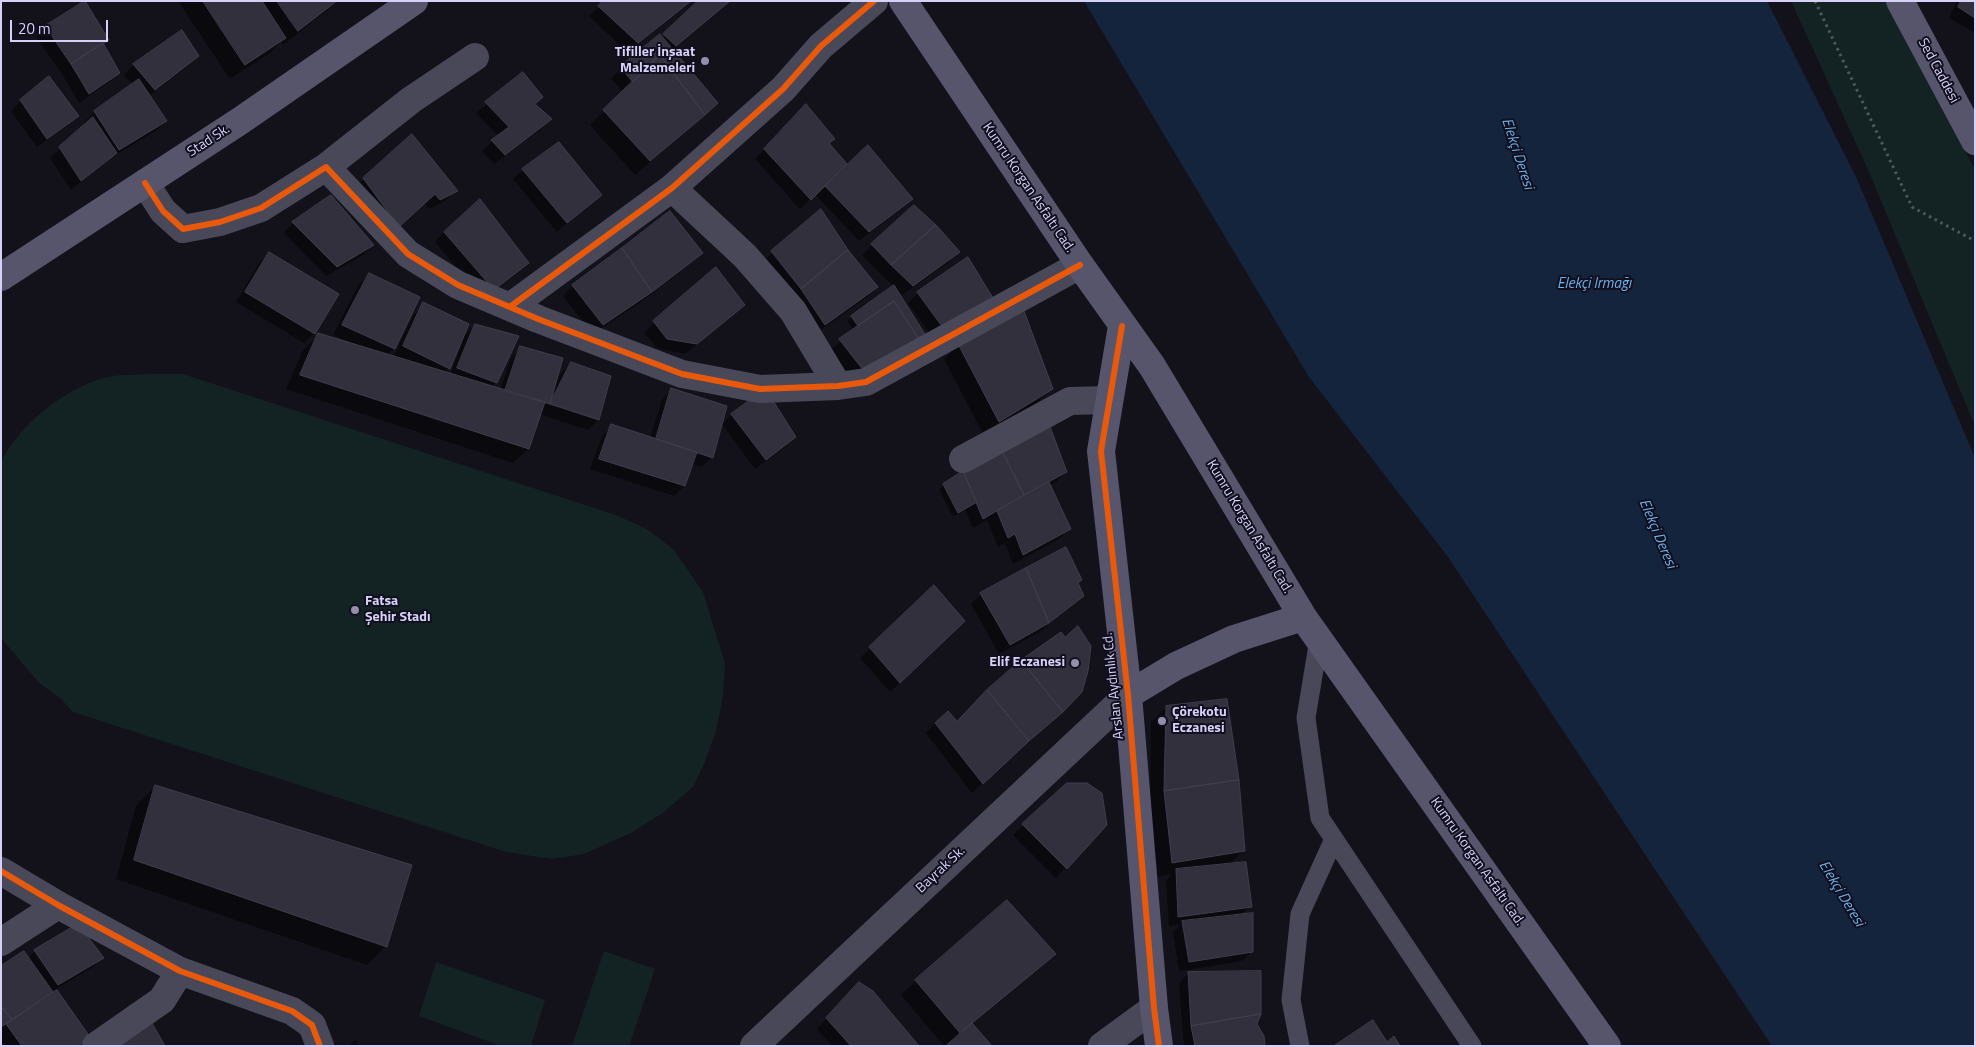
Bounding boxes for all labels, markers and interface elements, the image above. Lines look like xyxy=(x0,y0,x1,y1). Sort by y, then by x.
scale bar xyxy=(12,10,110,42)
text: 20 m xyxy=(18,17,51,40)
street label: Sed Caddesi xyxy=(1914,36,1962,106)
place label: Tifiller İnşaat Malzemeleri xyxy=(615,45,695,78)
marker: Tifiller İnşaat Malzemeleri xyxy=(699,55,711,67)
water label: Elekçi Deresi xyxy=(1497,116,1537,192)
street label: Kumru Korgan Asfaltı Cad. xyxy=(978,120,1078,256)
street label: Stad Sk. xyxy=(185,121,233,161)
water label: Elekçi Irmağı xyxy=(1557,275,1631,293)
street label: Kumru Korgan Asfaltı Cad. xyxy=(1202,457,1296,597)
water label: Elekçi Deresi xyxy=(1634,497,1680,571)
place label: Fatsa Şehir Stadı xyxy=(365,594,430,626)
marker: Fatsa Şehir Stadı xyxy=(349,604,361,616)
street label: Arslan Aydınlık Cd. xyxy=(1100,632,1128,740)
place label: Elif Eczanesi xyxy=(989,655,1065,671)
marker: Elif Eczanesi xyxy=(1069,657,1081,669)
place label: Çörekotu Eczanesi xyxy=(1172,705,1227,738)
marker: Çörekotu Eczanesi xyxy=(1156,715,1168,727)
street label: Kumru Korgan Asfaltı Cad. xyxy=(1426,795,1528,929)
street label: Bayrak Sk. xyxy=(913,843,969,897)
water label: Elekçi Deresi xyxy=(1814,858,1868,930)

